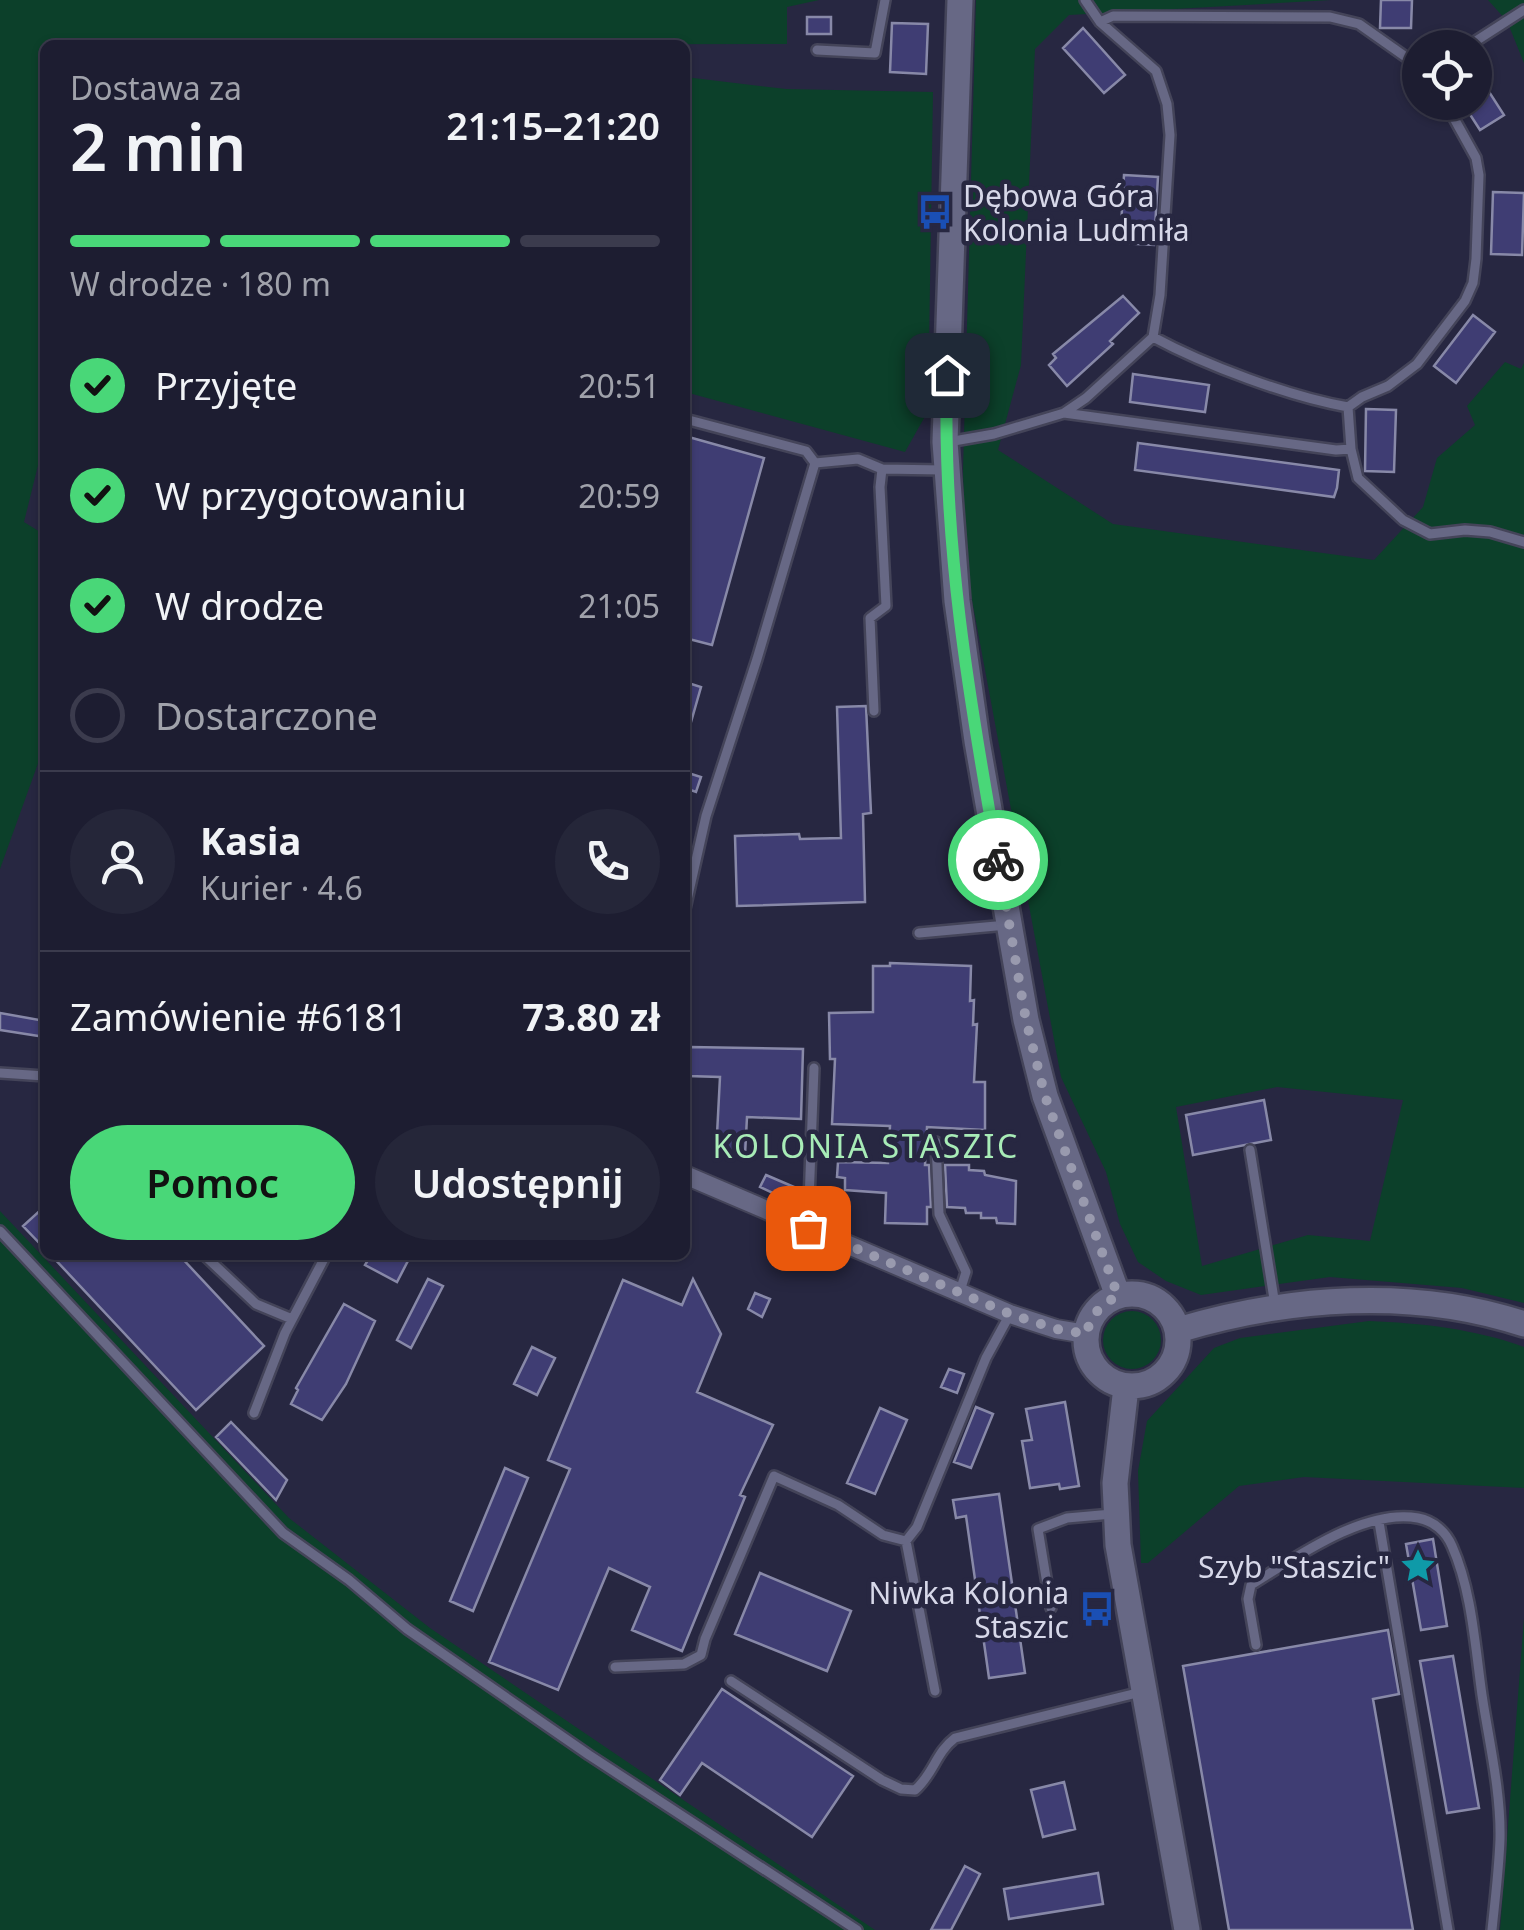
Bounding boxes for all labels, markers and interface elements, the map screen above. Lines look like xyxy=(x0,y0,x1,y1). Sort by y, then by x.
map controls xyxy=(1402,30,1492,120)
button: locate xyxy=(1402,30,1492,120)
text: Dostawa za xyxy=(70,66,242,109)
text: 21:15–21:20 xyxy=(446,99,660,151)
text: 2 min xyxy=(70,102,246,190)
place label: Dębowa Góra Kolonia Ludmiła xyxy=(963,175,1190,250)
bus stop icon: Dębowa Góra Kolonia Ludmiła xyxy=(916,193,954,231)
text: W drodze · 180 m xyxy=(70,262,331,305)
pin xyxy=(905,333,990,418)
icon: home xyxy=(920,348,975,403)
icon: check xyxy=(70,358,125,413)
text: Przyjęte xyxy=(155,359,297,411)
text: 20:51 xyxy=(578,364,660,407)
icon: check xyxy=(70,468,125,523)
text: W przygotowaniu xyxy=(155,469,467,521)
text: 20:59 xyxy=(578,474,660,517)
icon: check xyxy=(70,578,125,633)
text: W drodze xyxy=(155,579,324,631)
text: 21:05 xyxy=(578,584,660,627)
text: Dostarczone xyxy=(155,689,378,741)
button: person xyxy=(70,809,175,914)
button: phone xyxy=(555,809,660,914)
courier xyxy=(948,810,1048,910)
text: Kasia xyxy=(200,814,301,866)
icon: bike xyxy=(971,833,1026,888)
text: Kurier · 4.6 xyxy=(200,866,363,909)
text: Zamówienie #6181 xyxy=(70,990,408,1042)
text: 73.80 zł xyxy=(522,990,660,1042)
district label: KOLONIA STASZIC xyxy=(712,1124,1020,1167)
button: Pomoc xyxy=(70,1125,355,1240)
button: Udostępnij xyxy=(375,1125,660,1240)
pin xyxy=(766,1186,851,1271)
icon: bag xyxy=(781,1201,836,1256)
place label: Szyb "Staszic" xyxy=(1198,1546,1390,1587)
place icon: Szyb "Staszic" xyxy=(1399,1547,1437,1585)
place label: Niwka Kolonia Staszic xyxy=(869,1572,1069,1647)
bus stop icon: Niwka Kolonia Staszic xyxy=(1078,1590,1116,1628)

